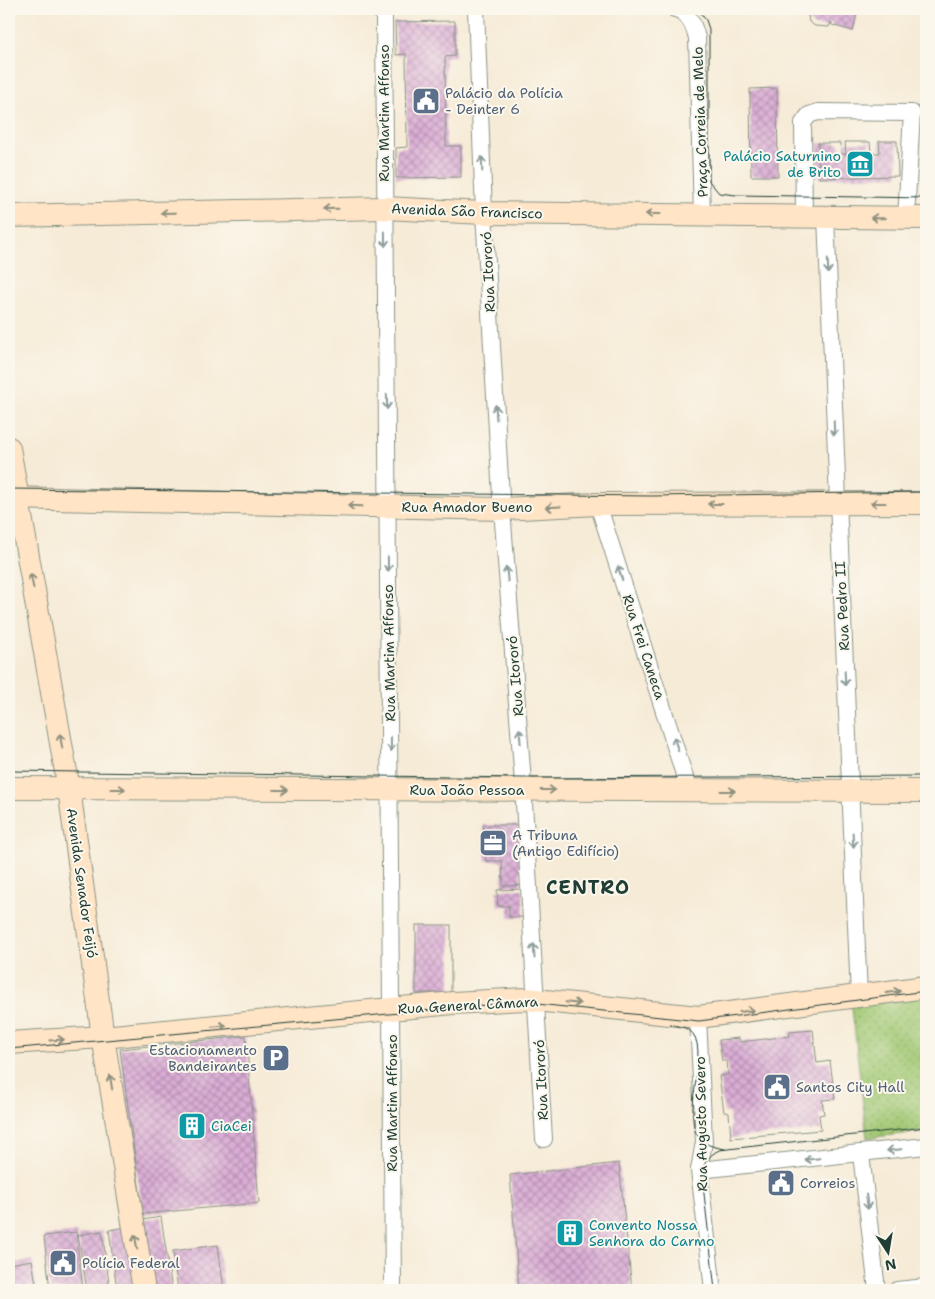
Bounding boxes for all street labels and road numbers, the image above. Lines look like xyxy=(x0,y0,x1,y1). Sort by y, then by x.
street label: Rua Martim Affonso xyxy=(375,44,393,182)
street label: Praça Correia de Melo xyxy=(688,46,712,198)
street label: Avenida São Francisco xyxy=(391,199,543,223)
street label: Rua Itororó xyxy=(477,231,499,313)
street label: Rua Amador Bueno xyxy=(402,498,532,516)
street label: Rua Pedro II xyxy=(831,561,853,651)
street label: Rua Martim Affonso xyxy=(379,584,399,722)
street label: Rua Frei Caneca xyxy=(619,592,670,702)
street label: Rua Itororó xyxy=(503,635,527,717)
street label: Rua João Pessoa xyxy=(409,781,525,799)
street label: Avenida Senador Feijó xyxy=(63,807,101,959)
street label: Rua General Câmara xyxy=(397,992,539,1018)
street label: Rua Martim Affonso xyxy=(383,1034,401,1172)
street label: Rua Itororó xyxy=(530,1039,552,1121)
street label: Rua Augusto Severo xyxy=(691,1056,711,1192)

